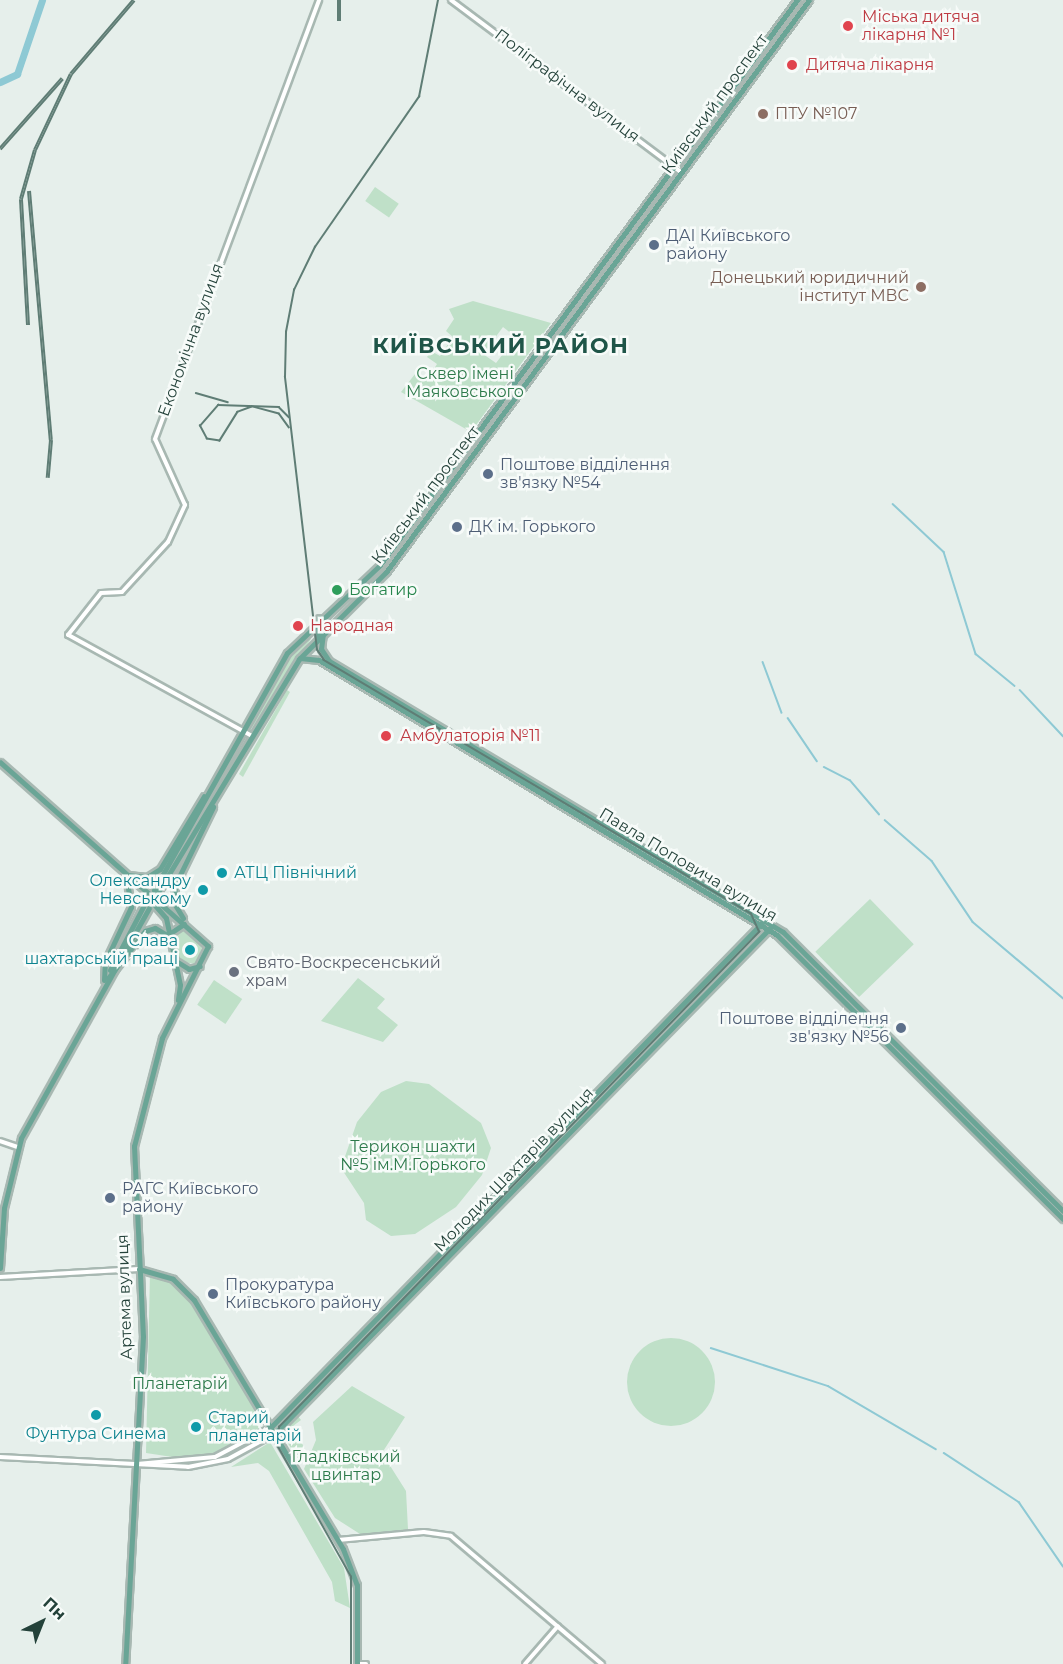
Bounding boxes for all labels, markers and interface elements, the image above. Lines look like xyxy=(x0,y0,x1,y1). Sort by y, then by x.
place label: Міська дитяча лікарня №1 xyxy=(862,7,980,45)
marker: Міська дитяча лікарня №1 xyxy=(839,17,857,35)
street label: Поліграфічна вулиця xyxy=(491,25,643,147)
street label: Київський проспект xyxy=(658,30,772,178)
place label: Дитяча лікарня xyxy=(806,55,934,75)
marker: Дитяча лікарня xyxy=(783,56,801,74)
place label: ПТУ №107 xyxy=(775,104,858,124)
marker: ПТУ №107 xyxy=(756,107,770,121)
place label: ДАІ Київського району xyxy=(666,226,790,264)
marker: ДАІ Київського району xyxy=(647,238,661,252)
street label: Економічна вулиця xyxy=(154,261,228,419)
place label: Донецький юридичний інститут МВС xyxy=(711,268,909,306)
marker: Донецький юридичний інститут МВС xyxy=(914,280,928,294)
district label: КИЇВСЬКИЙ РАЙОН xyxy=(373,333,629,359)
park label: Сквер імені Маяковського xyxy=(406,364,524,402)
street label: Київський проспект xyxy=(368,422,484,568)
place label: Поштове відділення зв'язку №54 xyxy=(500,455,670,493)
marker: Поштове відділення зв'язку №54 xyxy=(481,467,495,481)
place label: ДК ім. Горького xyxy=(469,517,596,537)
marker: ДК ім. Горького xyxy=(450,520,464,534)
place label: Богатир xyxy=(349,580,417,600)
marker: Богатир xyxy=(330,583,344,597)
place label: Народная xyxy=(310,616,394,636)
marker: Народная xyxy=(291,619,305,633)
place label: Амбулаторія №11 xyxy=(400,726,541,746)
marker: Амбулаторія №11 xyxy=(377,727,395,745)
street label: Павла Поповича вулиця xyxy=(596,804,780,926)
place label: АТЦ Північний xyxy=(234,863,357,883)
marker: АТЦ Північний xyxy=(215,866,229,880)
place label: Олександру Невському xyxy=(89,871,191,909)
marker: Олександру Невському xyxy=(196,883,210,897)
place label: Слава шахтарській праці xyxy=(24,931,178,969)
marker: Слава шахтарській праці xyxy=(183,943,197,957)
place label: Свято-Воскресенський храм xyxy=(246,953,441,991)
marker: Свято-Воскресенський храм xyxy=(227,965,241,979)
place label: Поштове відділення зв'язку №56 xyxy=(719,1009,889,1047)
marker: Поштове відділення зв'язку №56 xyxy=(894,1021,908,1035)
street label: Молодих Шахтарів вулиця xyxy=(430,1084,598,1256)
park label: Терикон шахти №5 ім.М.Горького xyxy=(340,1137,486,1175)
place label: РАГС Київського району xyxy=(122,1179,259,1217)
marker: РАГС Київського району xyxy=(103,1191,117,1205)
street label: Артема вулиця xyxy=(113,1234,137,1360)
place label: Прокуратура Київського району xyxy=(225,1275,381,1313)
marker: Прокуратура Київського району xyxy=(206,1287,220,1301)
park label: Планетарій xyxy=(132,1374,228,1394)
marker: Фунтура Синема xyxy=(89,1408,103,1422)
place label: Старий планетарій xyxy=(208,1408,302,1446)
marker: Старий планетарій xyxy=(189,1420,203,1434)
place label: Фунтура Синема xyxy=(26,1424,166,1444)
park label: Гладківський цвинтар xyxy=(291,1447,401,1485)
north arrow xyxy=(12,1592,72,1652)
text: Пн xyxy=(39,1593,70,1624)

